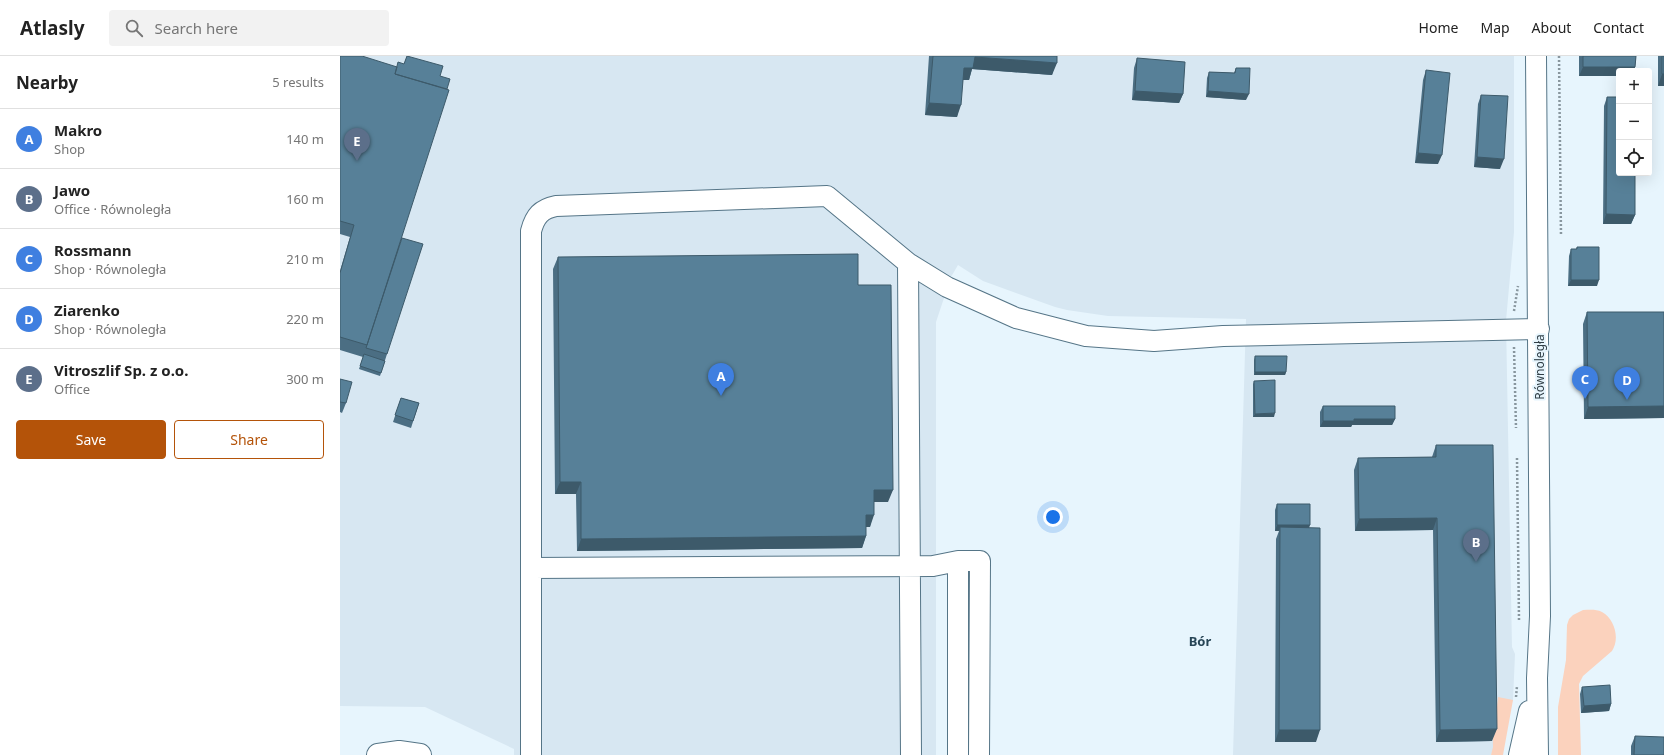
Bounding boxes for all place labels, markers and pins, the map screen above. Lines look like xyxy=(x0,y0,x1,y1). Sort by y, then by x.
pin: E xyxy=(344,128,370,161)
pin: A xyxy=(708,363,734,396)
pin: C xyxy=(1572,366,1598,399)
pin: D xyxy=(1614,367,1640,400)
pin: B xyxy=(1463,529,1489,562)

